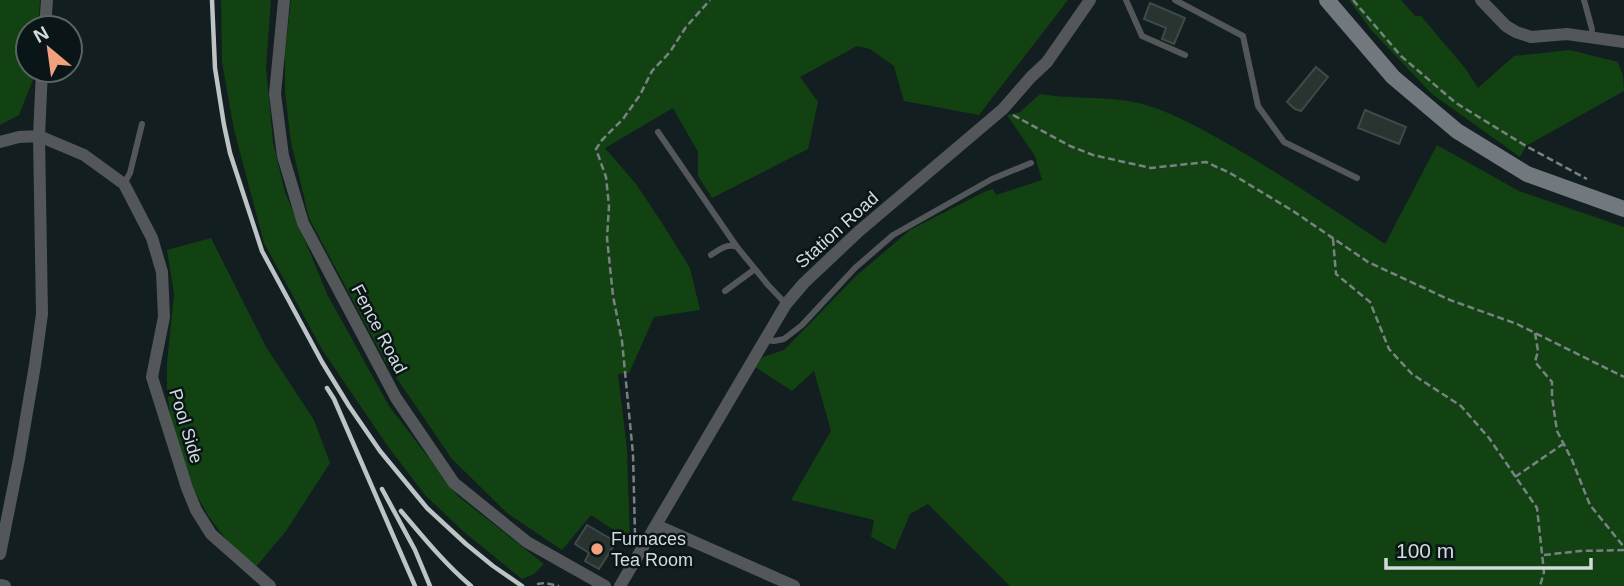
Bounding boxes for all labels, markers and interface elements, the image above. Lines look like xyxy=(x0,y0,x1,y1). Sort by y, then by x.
north arrow xyxy=(14,14,84,84)
text: N xyxy=(30,22,52,47)
street label: Station Road xyxy=(792,188,882,272)
street label: Fence Road xyxy=(347,281,411,377)
street label: Pool Side xyxy=(165,386,207,466)
scale bar xyxy=(1386,526,1591,570)
place label: Furnaces Tea Room xyxy=(611,529,693,570)
text: 100 m xyxy=(1396,539,1454,562)
marker: Furnaces Tea Room xyxy=(589,541,605,557)

